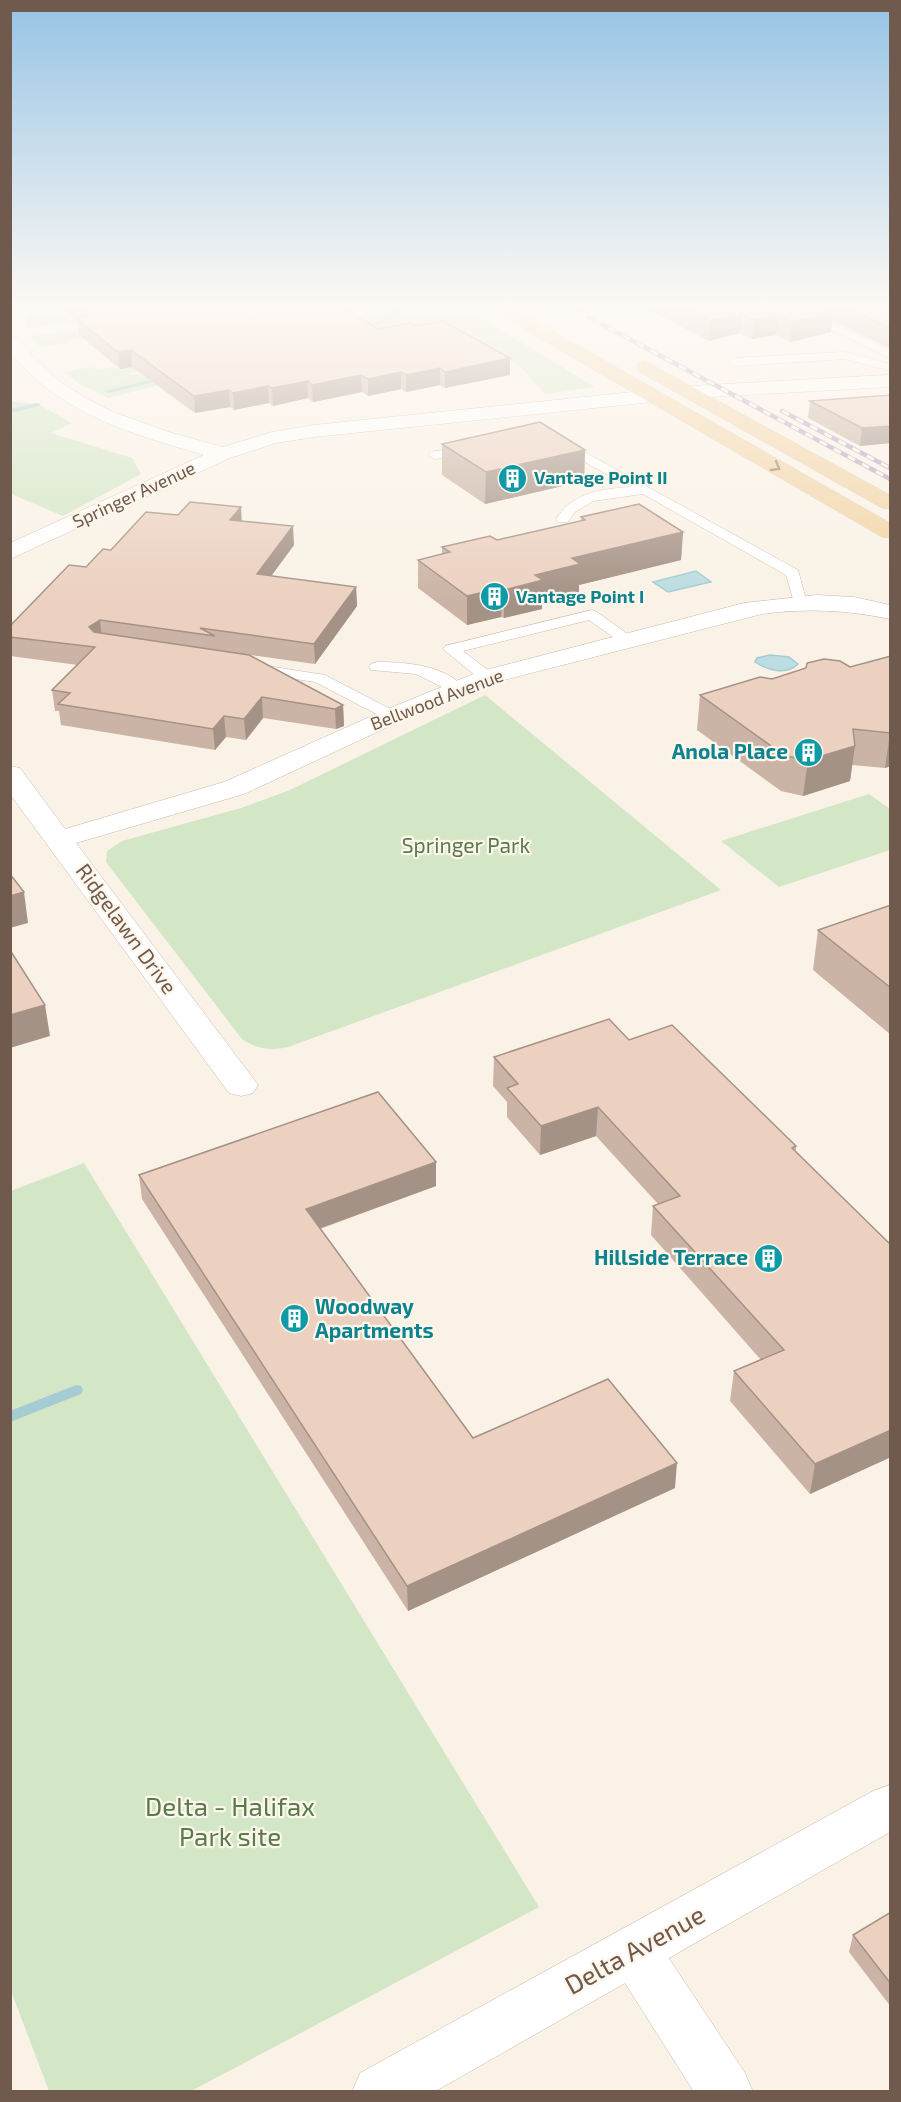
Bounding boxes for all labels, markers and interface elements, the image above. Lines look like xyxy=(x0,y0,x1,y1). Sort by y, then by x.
street label: Springer Avenue xyxy=(69,456,199,532)
one-way arrow xyxy=(770,460,780,471)
building icon: Vantage Point II xyxy=(497,462,529,494)
place label: Vantage Point II xyxy=(534,466,667,488)
building icon: Vantage Point I xyxy=(479,581,511,613)
place label: Vantage Point I xyxy=(516,585,644,607)
street label: Bellwood Avenue xyxy=(367,664,506,735)
building icon: Anola Place xyxy=(793,736,825,768)
place label: Anola Place xyxy=(672,738,788,763)
park label: Springer Park xyxy=(402,832,530,857)
street label: Ridgelawn Drive xyxy=(72,858,183,998)
building icon: Hillside Terrace xyxy=(753,1242,785,1274)
place label: Hillside Terrace xyxy=(594,1244,748,1269)
place label: Woodway Apartments xyxy=(315,1293,434,1342)
building icon: Woodway Apartments xyxy=(278,1303,310,1335)
park label: Delta - Halifax Park site xyxy=(145,1790,315,1851)
street label: Delta Avenue xyxy=(559,1897,710,2000)

